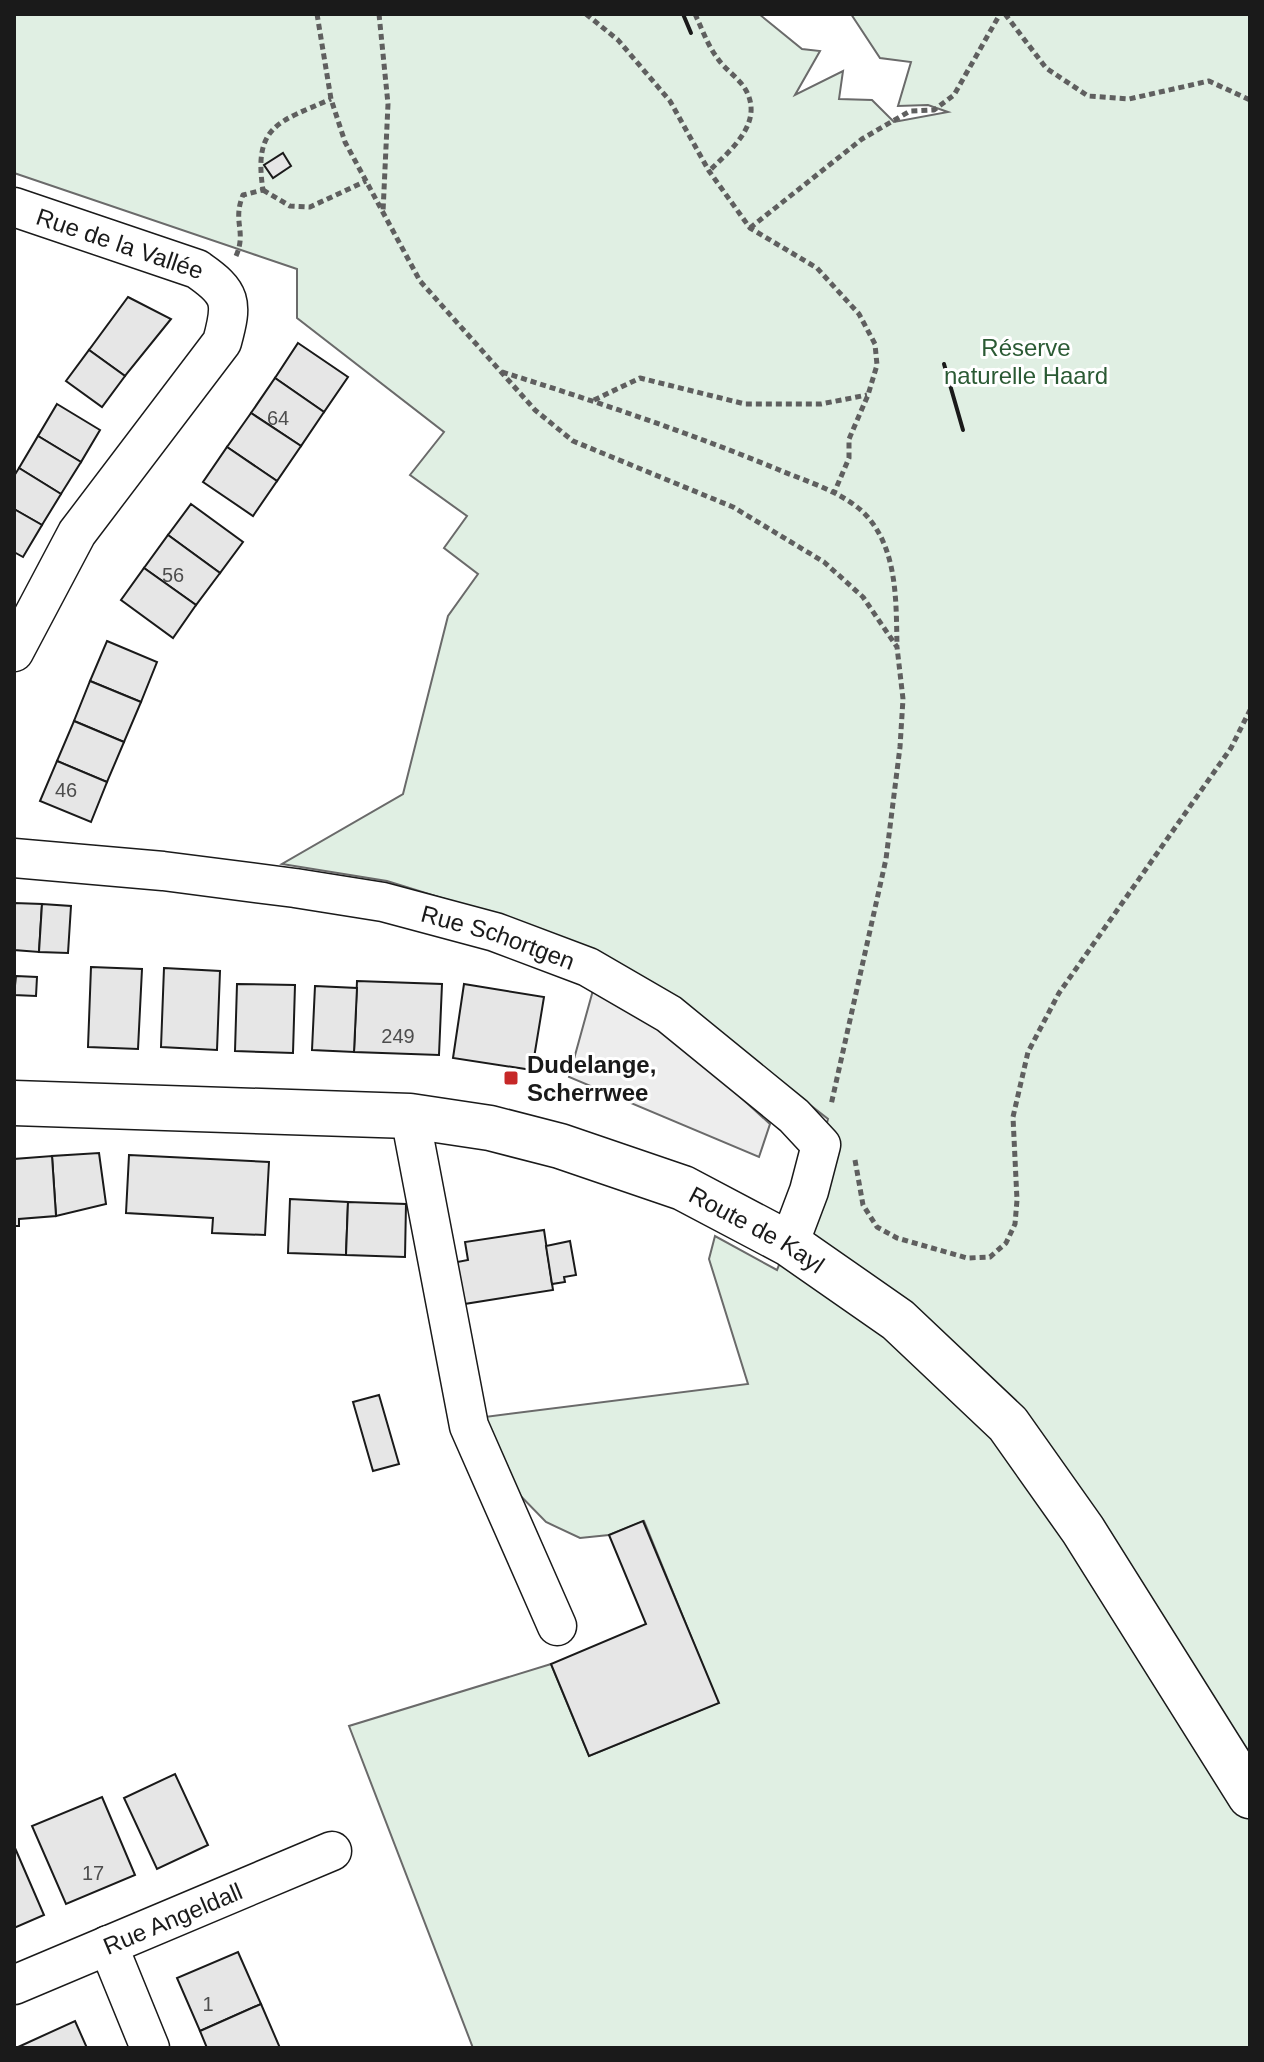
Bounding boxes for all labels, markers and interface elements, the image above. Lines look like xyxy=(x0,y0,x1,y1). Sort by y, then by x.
street label: Rue de la Vallée xyxy=(33,202,207,284)
park label: Réserve naturelle Haard xyxy=(944,334,1108,389)
house number: 64 xyxy=(267,407,289,429)
house number: 56 xyxy=(162,564,184,586)
house number: 46 xyxy=(55,779,77,801)
street label: Rue Schortgen xyxy=(418,899,579,974)
house number: 249 xyxy=(381,1025,415,1047)
place label: Dudelange, Scherrwee xyxy=(527,1051,656,1106)
marker: Dudelange, Scherrwee xyxy=(502,1069,520,1087)
street label: Route de Kayl xyxy=(685,1180,830,1278)
house number: 17 xyxy=(82,1862,104,1884)
street label: Rue Angeldall xyxy=(99,1877,246,1959)
house number: 1 xyxy=(202,1993,214,2015)

